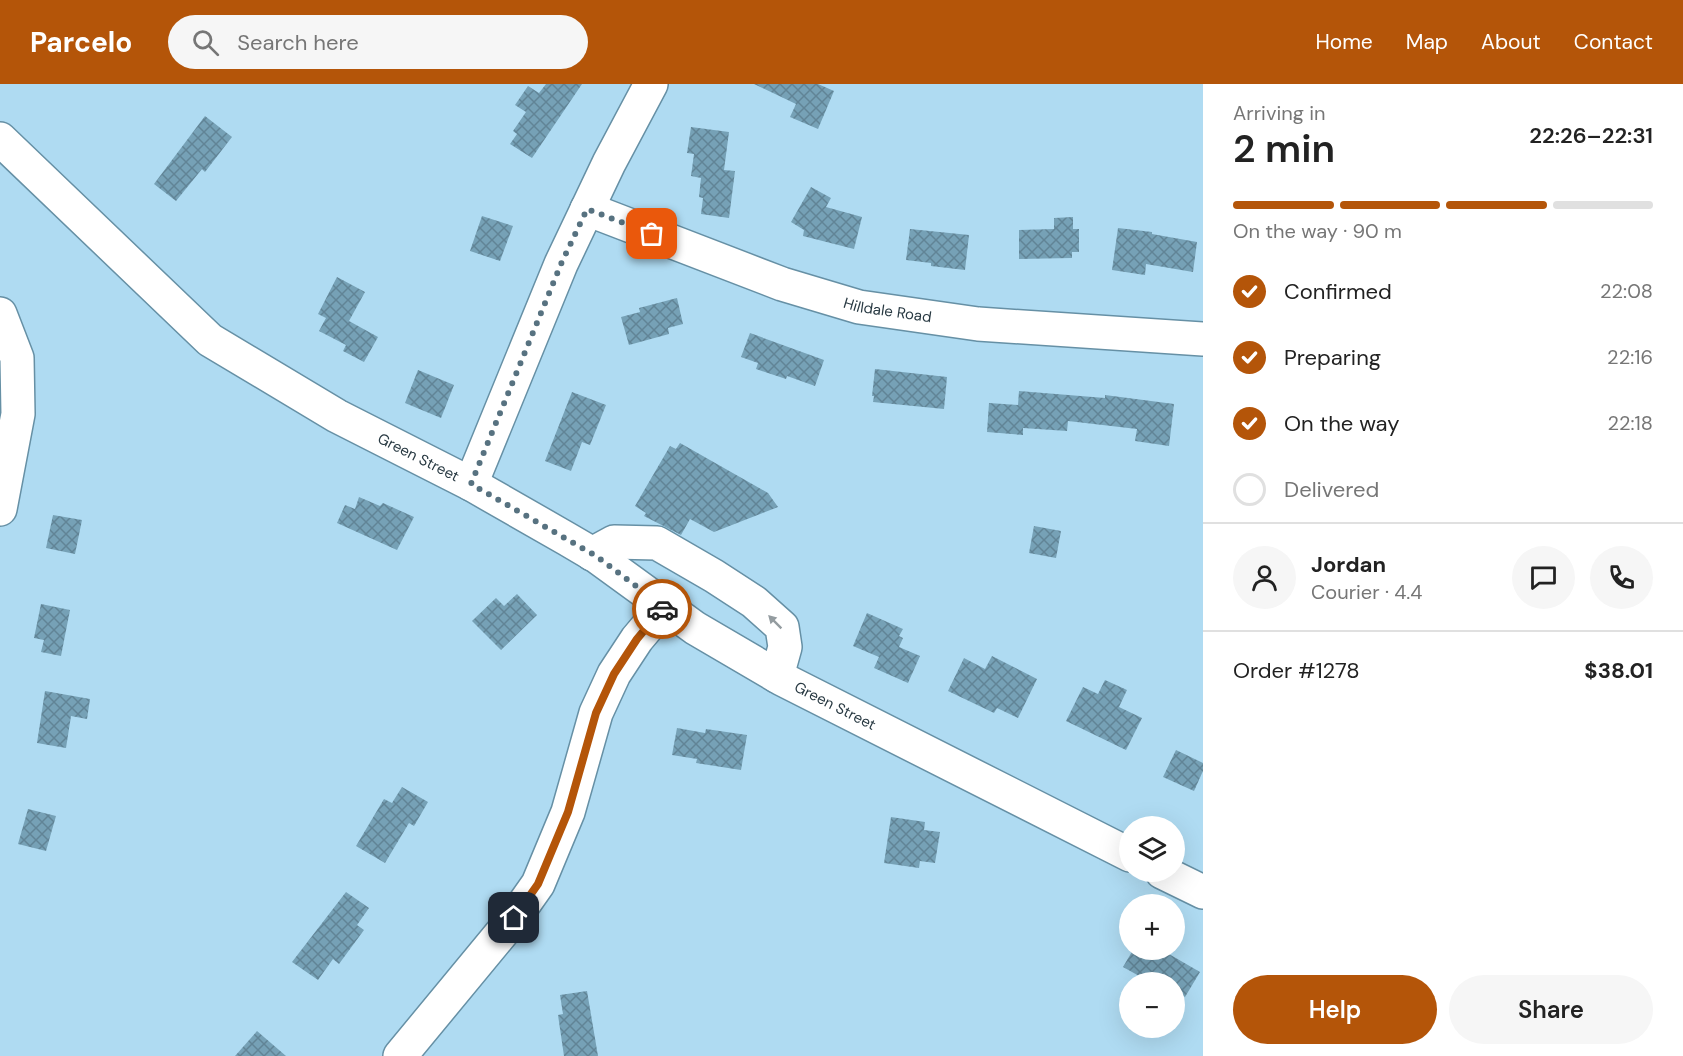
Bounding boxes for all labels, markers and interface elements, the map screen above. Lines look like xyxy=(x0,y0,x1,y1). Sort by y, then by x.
search box xyxy=(168,15,588,69)
text: Parcelo xyxy=(30,24,132,61)
icon: search xyxy=(189,26,222,59)
text: Search here xyxy=(237,28,359,57)
text: Home xyxy=(1315,28,1373,56)
text: Map xyxy=(1406,28,1448,56)
text: About xyxy=(1481,28,1541,56)
text: Contact xyxy=(1574,28,1653,56)
text: Arriving in xyxy=(1233,100,1325,126)
text: 22:26–22:31 xyxy=(1529,121,1653,150)
text: 2 min xyxy=(1233,123,1335,174)
pin xyxy=(626,208,677,259)
icon: bag xyxy=(635,217,668,250)
text: On the way · 90 m xyxy=(1233,218,1402,244)
icon: check xyxy=(1233,275,1266,308)
text: Confirmed xyxy=(1284,277,1392,306)
text: 22:08 xyxy=(1600,278,1653,304)
street label: Hilldale Road xyxy=(841,293,933,327)
icon: check xyxy=(1233,341,1266,374)
text: Preparing xyxy=(1284,343,1381,372)
text: 22:16 xyxy=(1607,344,1653,370)
icon: check xyxy=(1233,407,1266,440)
text: On the way xyxy=(1284,409,1399,438)
text: 22:18 xyxy=(1608,410,1653,436)
street label: Green Street xyxy=(374,428,463,486)
text: Delivered xyxy=(1284,475,1379,504)
button: person xyxy=(1233,546,1296,609)
button: chat xyxy=(1512,546,1575,609)
button: phone xyxy=(1590,546,1653,609)
text: Jordan xyxy=(1311,550,1386,579)
courier xyxy=(632,579,692,639)
text: Courier · 4.4 xyxy=(1311,579,1422,605)
icon: car xyxy=(646,593,679,626)
one-way arrow xyxy=(768,615,783,629)
text: Order #1278 xyxy=(1233,656,1360,685)
text: $38.01 xyxy=(1584,656,1653,685)
street label: Green Street xyxy=(791,677,879,735)
map controls xyxy=(1119,816,1185,1038)
button: layers xyxy=(1119,816,1185,882)
pin xyxy=(488,892,539,943)
button: + xyxy=(1119,894,1185,960)
icon: home xyxy=(497,901,530,934)
button: − xyxy=(1119,972,1185,1038)
button: Help xyxy=(1233,975,1437,1044)
button: Share xyxy=(1449,975,1653,1044)

